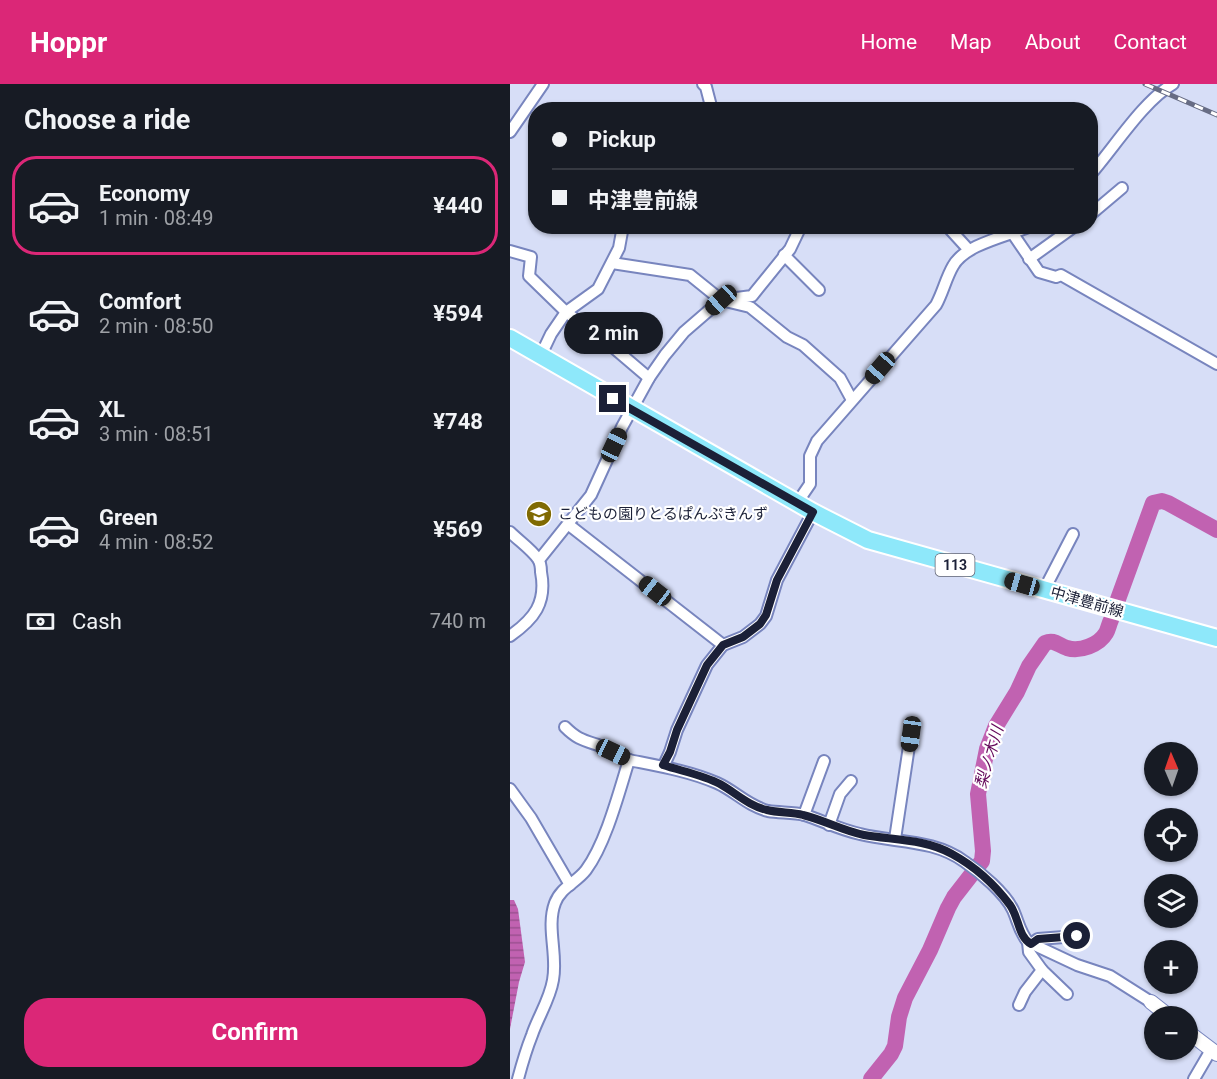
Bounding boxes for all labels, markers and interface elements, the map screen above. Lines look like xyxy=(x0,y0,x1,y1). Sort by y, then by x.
text: Hoppr xyxy=(30,26,107,59)
text: Home xyxy=(861,30,917,54)
text: Map xyxy=(950,30,992,54)
text: About xyxy=(1025,30,1081,54)
text: Contact xyxy=(1114,30,1187,54)
text: Choose a ride xyxy=(24,104,190,136)
text: Pickup xyxy=(588,127,656,152)
icon: car xyxy=(27,179,81,233)
text: Economy xyxy=(99,181,190,206)
text: 中津豊前線 xyxy=(588,188,698,213)
text: ¥440 xyxy=(433,193,483,218)
text: 1 min · 08:49 xyxy=(99,206,214,230)
car xyxy=(702,281,740,319)
icon: car xyxy=(27,287,81,341)
text: Comfort xyxy=(99,289,181,314)
text: ¥594 xyxy=(433,301,483,326)
callout: 2 min xyxy=(564,312,662,354)
text: 2 min · 08:50 xyxy=(99,314,214,338)
text: 2 min xyxy=(588,321,639,345)
car xyxy=(861,349,899,387)
route end xyxy=(599,385,626,412)
icon: car xyxy=(27,395,81,449)
text: XL xyxy=(99,397,125,422)
text: ¥748 xyxy=(433,409,483,434)
text: 3 min · 08:51 xyxy=(99,422,214,446)
car xyxy=(598,425,630,465)
school or university icon: こどもの園りとるぱんぷきんず xyxy=(524,499,554,529)
icon: car xyxy=(27,503,81,557)
text: Green xyxy=(99,505,158,530)
place label: こどもの園りとるぱんぷきんず xyxy=(558,505,768,523)
text: ¥569 xyxy=(433,517,483,542)
text: 4 min · 08:52 xyxy=(99,530,214,554)
road number: 113 xyxy=(936,554,974,576)
car xyxy=(1002,570,1042,598)
car xyxy=(635,573,675,609)
street label: 中津豊前線 xyxy=(1048,583,1126,621)
icon: cash xyxy=(24,605,57,638)
text: Cash xyxy=(72,609,122,634)
text: 740 m xyxy=(430,609,486,633)
car xyxy=(900,715,922,753)
water label: 梨ノ木川 xyxy=(971,722,1008,790)
car xyxy=(593,736,633,768)
north arrow xyxy=(1144,742,1198,796)
map controls xyxy=(1144,742,1198,1060)
button: locate xyxy=(1144,808,1198,862)
button: layers xyxy=(1144,874,1198,928)
route start xyxy=(1063,922,1090,949)
button: + xyxy=(1144,940,1198,994)
button: Confirm xyxy=(24,998,486,1067)
button: − xyxy=(1144,1006,1198,1060)

